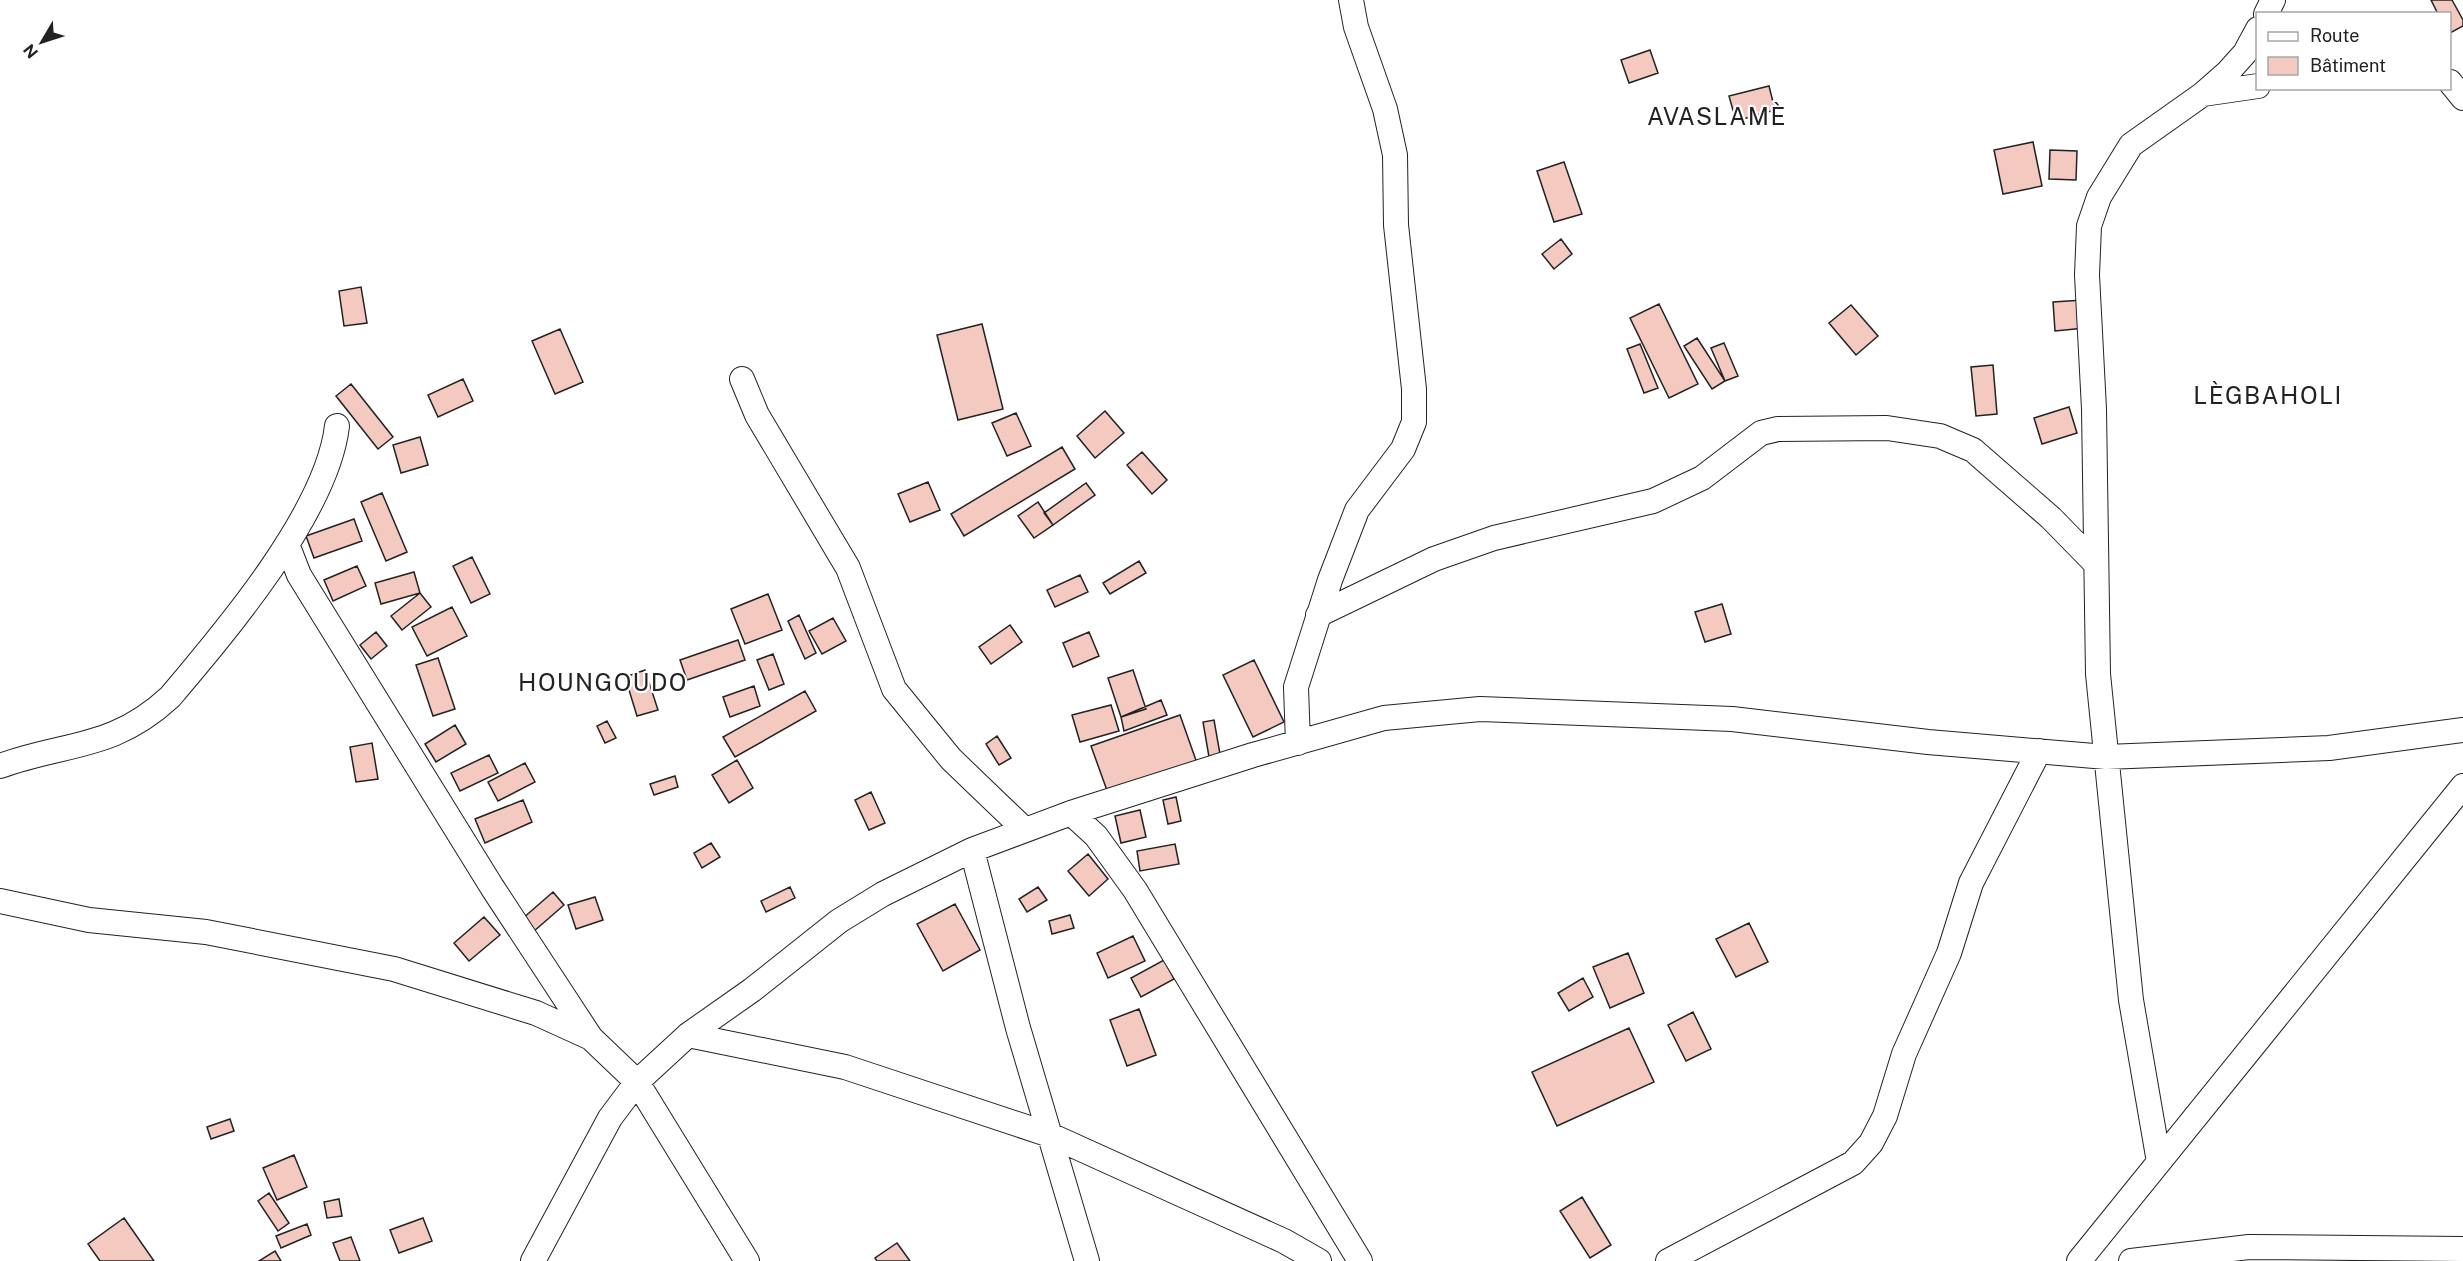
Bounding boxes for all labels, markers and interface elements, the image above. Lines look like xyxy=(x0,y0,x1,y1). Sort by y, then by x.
north arrow xyxy=(12,12,72,72)
legend xyxy=(2256,12,2451,90)
text: Route xyxy=(2310,25,2359,46)
text: N xyxy=(19,40,42,62)
text: Bâtiment xyxy=(2310,55,2386,76)
district label: AVASLAMÈ xyxy=(1647,102,1787,130)
district label: LÈGBAHOLI xyxy=(2193,381,2343,409)
district label: HOUNGOUDO xyxy=(518,668,688,696)

